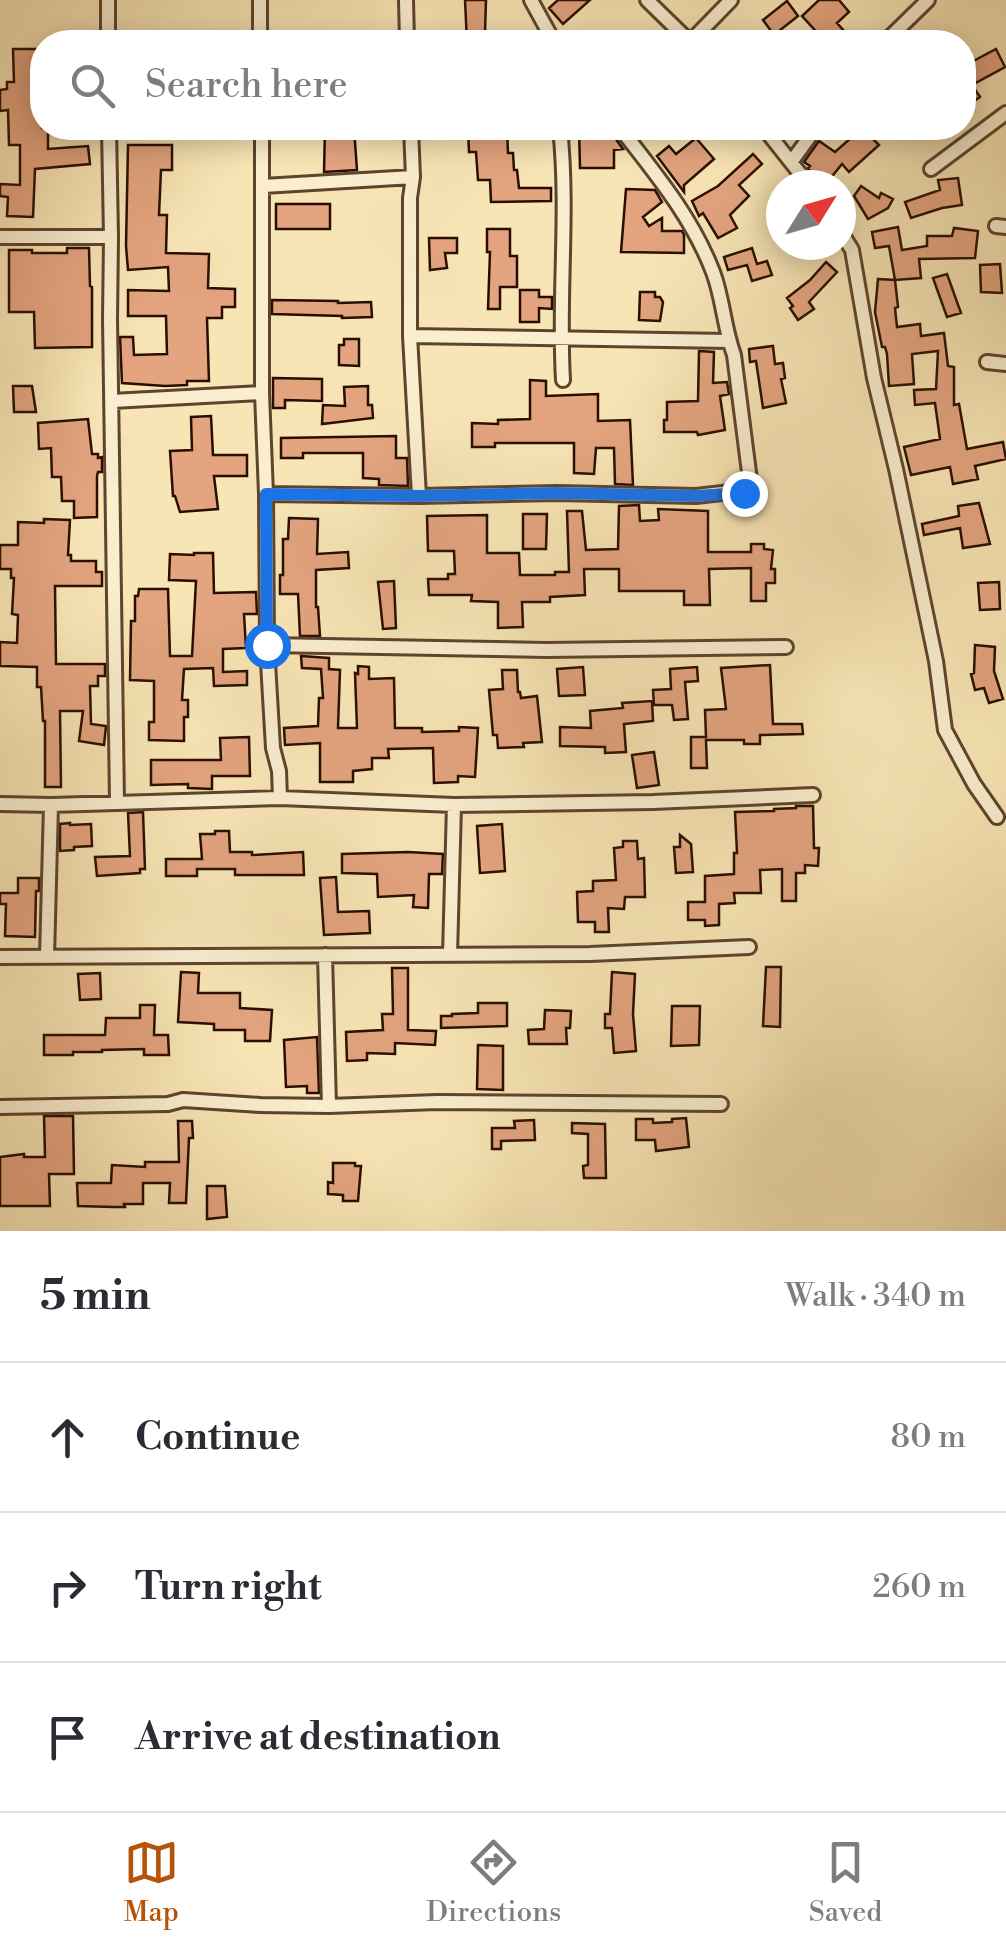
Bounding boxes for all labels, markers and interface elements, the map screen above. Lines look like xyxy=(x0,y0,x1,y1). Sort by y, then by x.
search box xyxy=(30,30,976,140)
icon: search xyxy=(65,58,120,113)
text: Search here xyxy=(145,62,348,109)
north arrow xyxy=(766,170,856,260)
route end xyxy=(722,471,768,517)
route start xyxy=(245,623,291,669)
text: 5 min xyxy=(40,1270,150,1323)
text: Walk · 340 m xyxy=(785,1276,966,1316)
icon: ahead xyxy=(40,1410,95,1465)
text: Continue xyxy=(135,1414,300,1461)
text: 80 m xyxy=(891,1417,966,1457)
icon: right xyxy=(40,1560,95,1615)
text: Turn right xyxy=(135,1564,321,1611)
text: 260 m xyxy=(873,1567,966,1607)
icon: arrive xyxy=(40,1710,95,1765)
text: Arrive at destination xyxy=(135,1714,501,1761)
tab: Map xyxy=(124,1835,179,1930)
tab: Directions xyxy=(426,1835,561,1930)
tab: Saved xyxy=(809,1835,882,1930)

